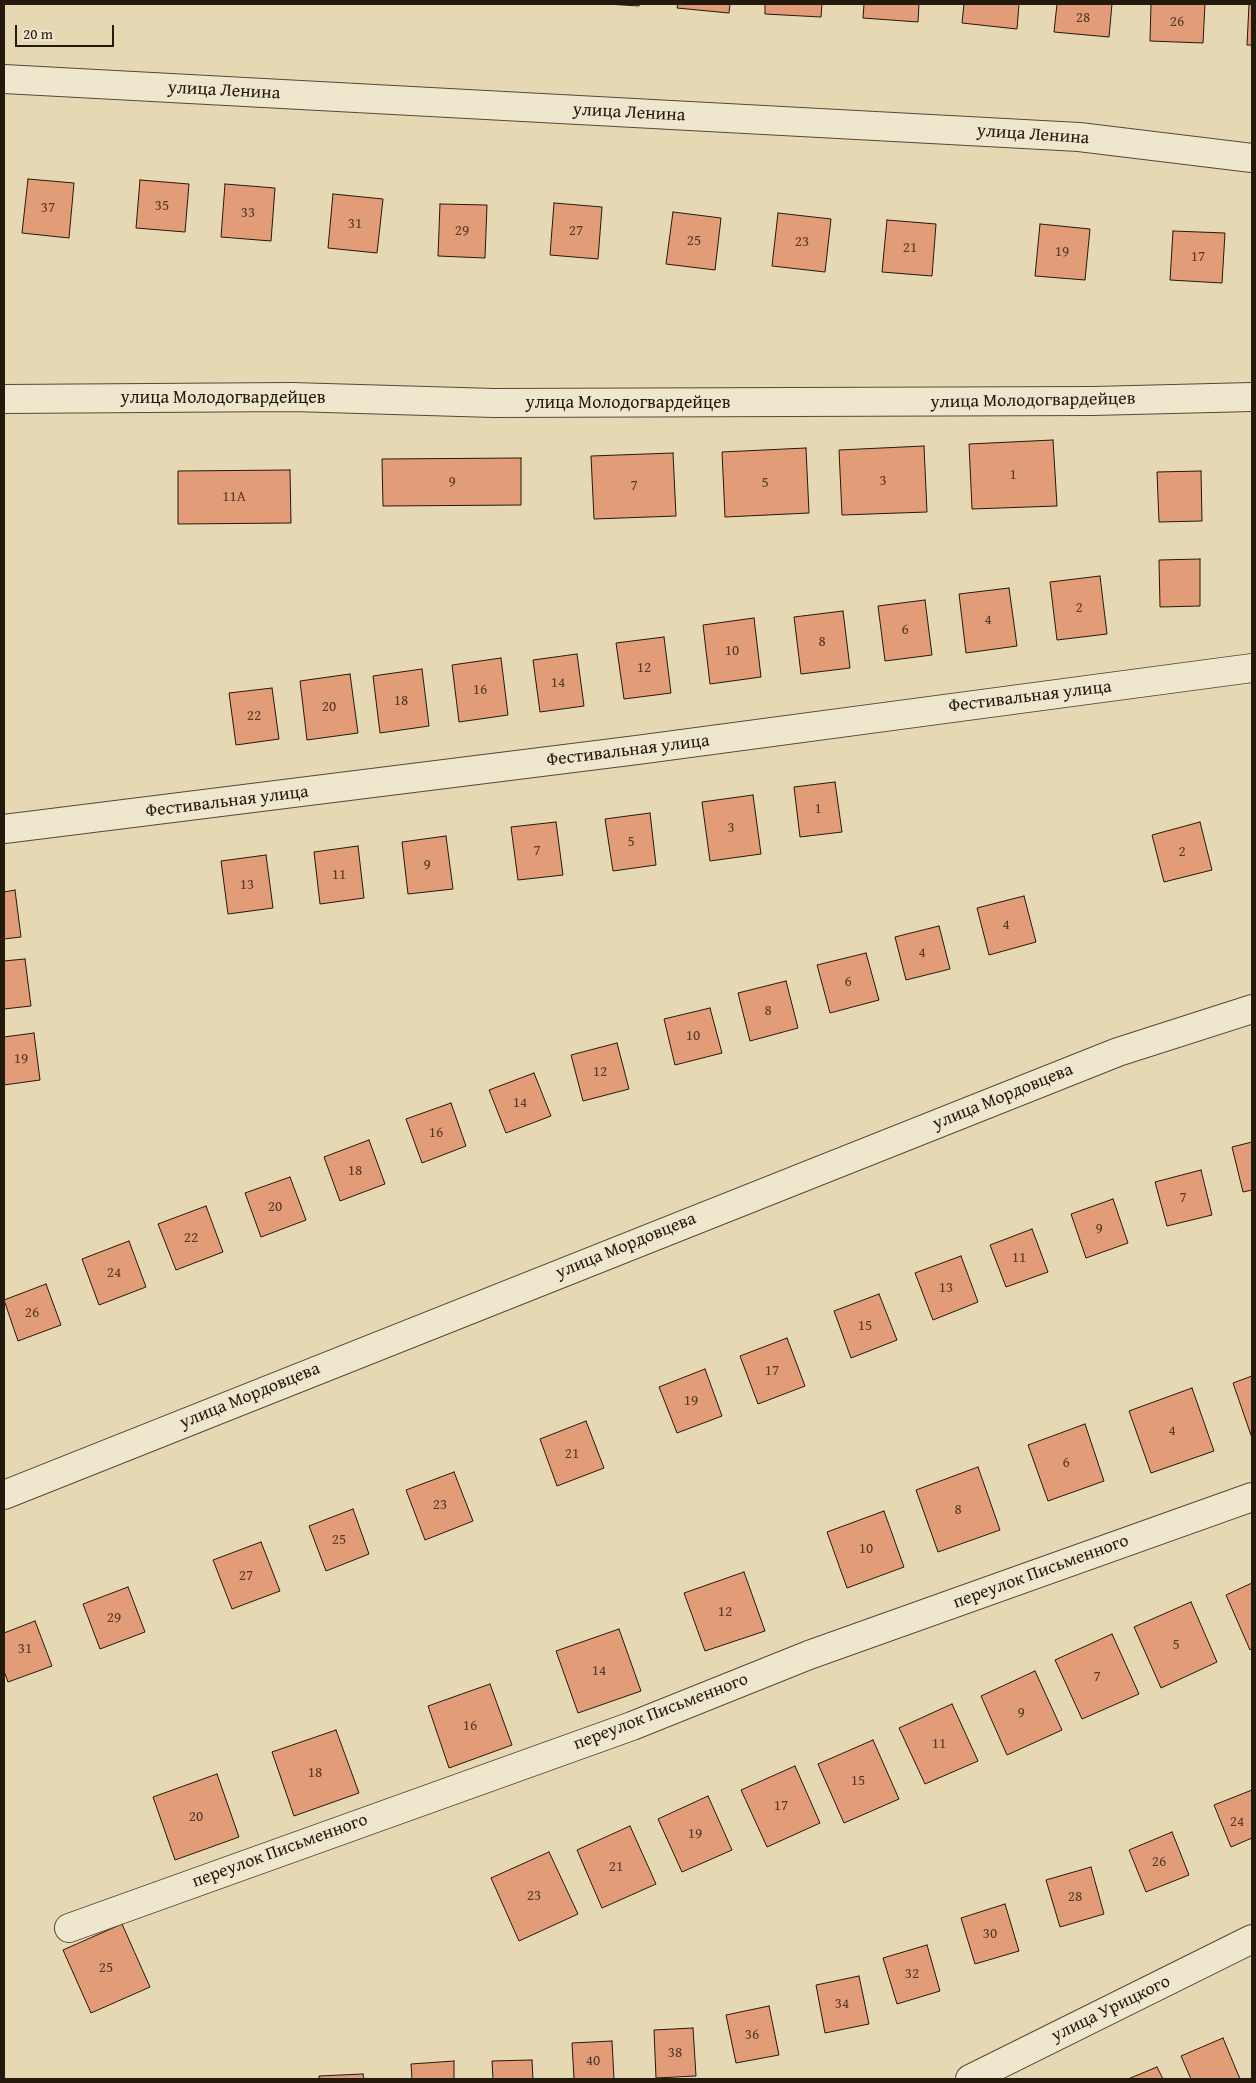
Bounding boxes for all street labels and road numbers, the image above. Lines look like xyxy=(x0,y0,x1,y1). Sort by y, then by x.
street label: улица Ленина xyxy=(167,77,281,105)
street label: улица Ленина xyxy=(572,99,686,127)
street label: улица Ленина xyxy=(976,120,1090,150)
street label: улица Молодогвардейцев xyxy=(121,387,325,409)
street label: улица Молодогвардейцев xyxy=(930,388,1136,414)
street label: улица Молодогвардейцев xyxy=(526,392,730,414)
street label: Фестивальная улица xyxy=(947,676,1113,718)
street label: Фестивальная улица xyxy=(545,730,711,772)
street label: Фестивальная улица xyxy=(144,781,310,823)
street label: улица Мордовцева xyxy=(930,1059,1076,1135)
street label: улица Мордовцева xyxy=(553,1208,699,1284)
street label: улица Мордовцева xyxy=(177,1358,323,1434)
street label: переулок Письменного xyxy=(950,1530,1132,1614)
street label: переулок Письменного xyxy=(571,1669,751,1755)
street label: переулок Письменного xyxy=(189,1809,371,1893)
street label: улица Урицкого xyxy=(1048,1971,1174,2047)

